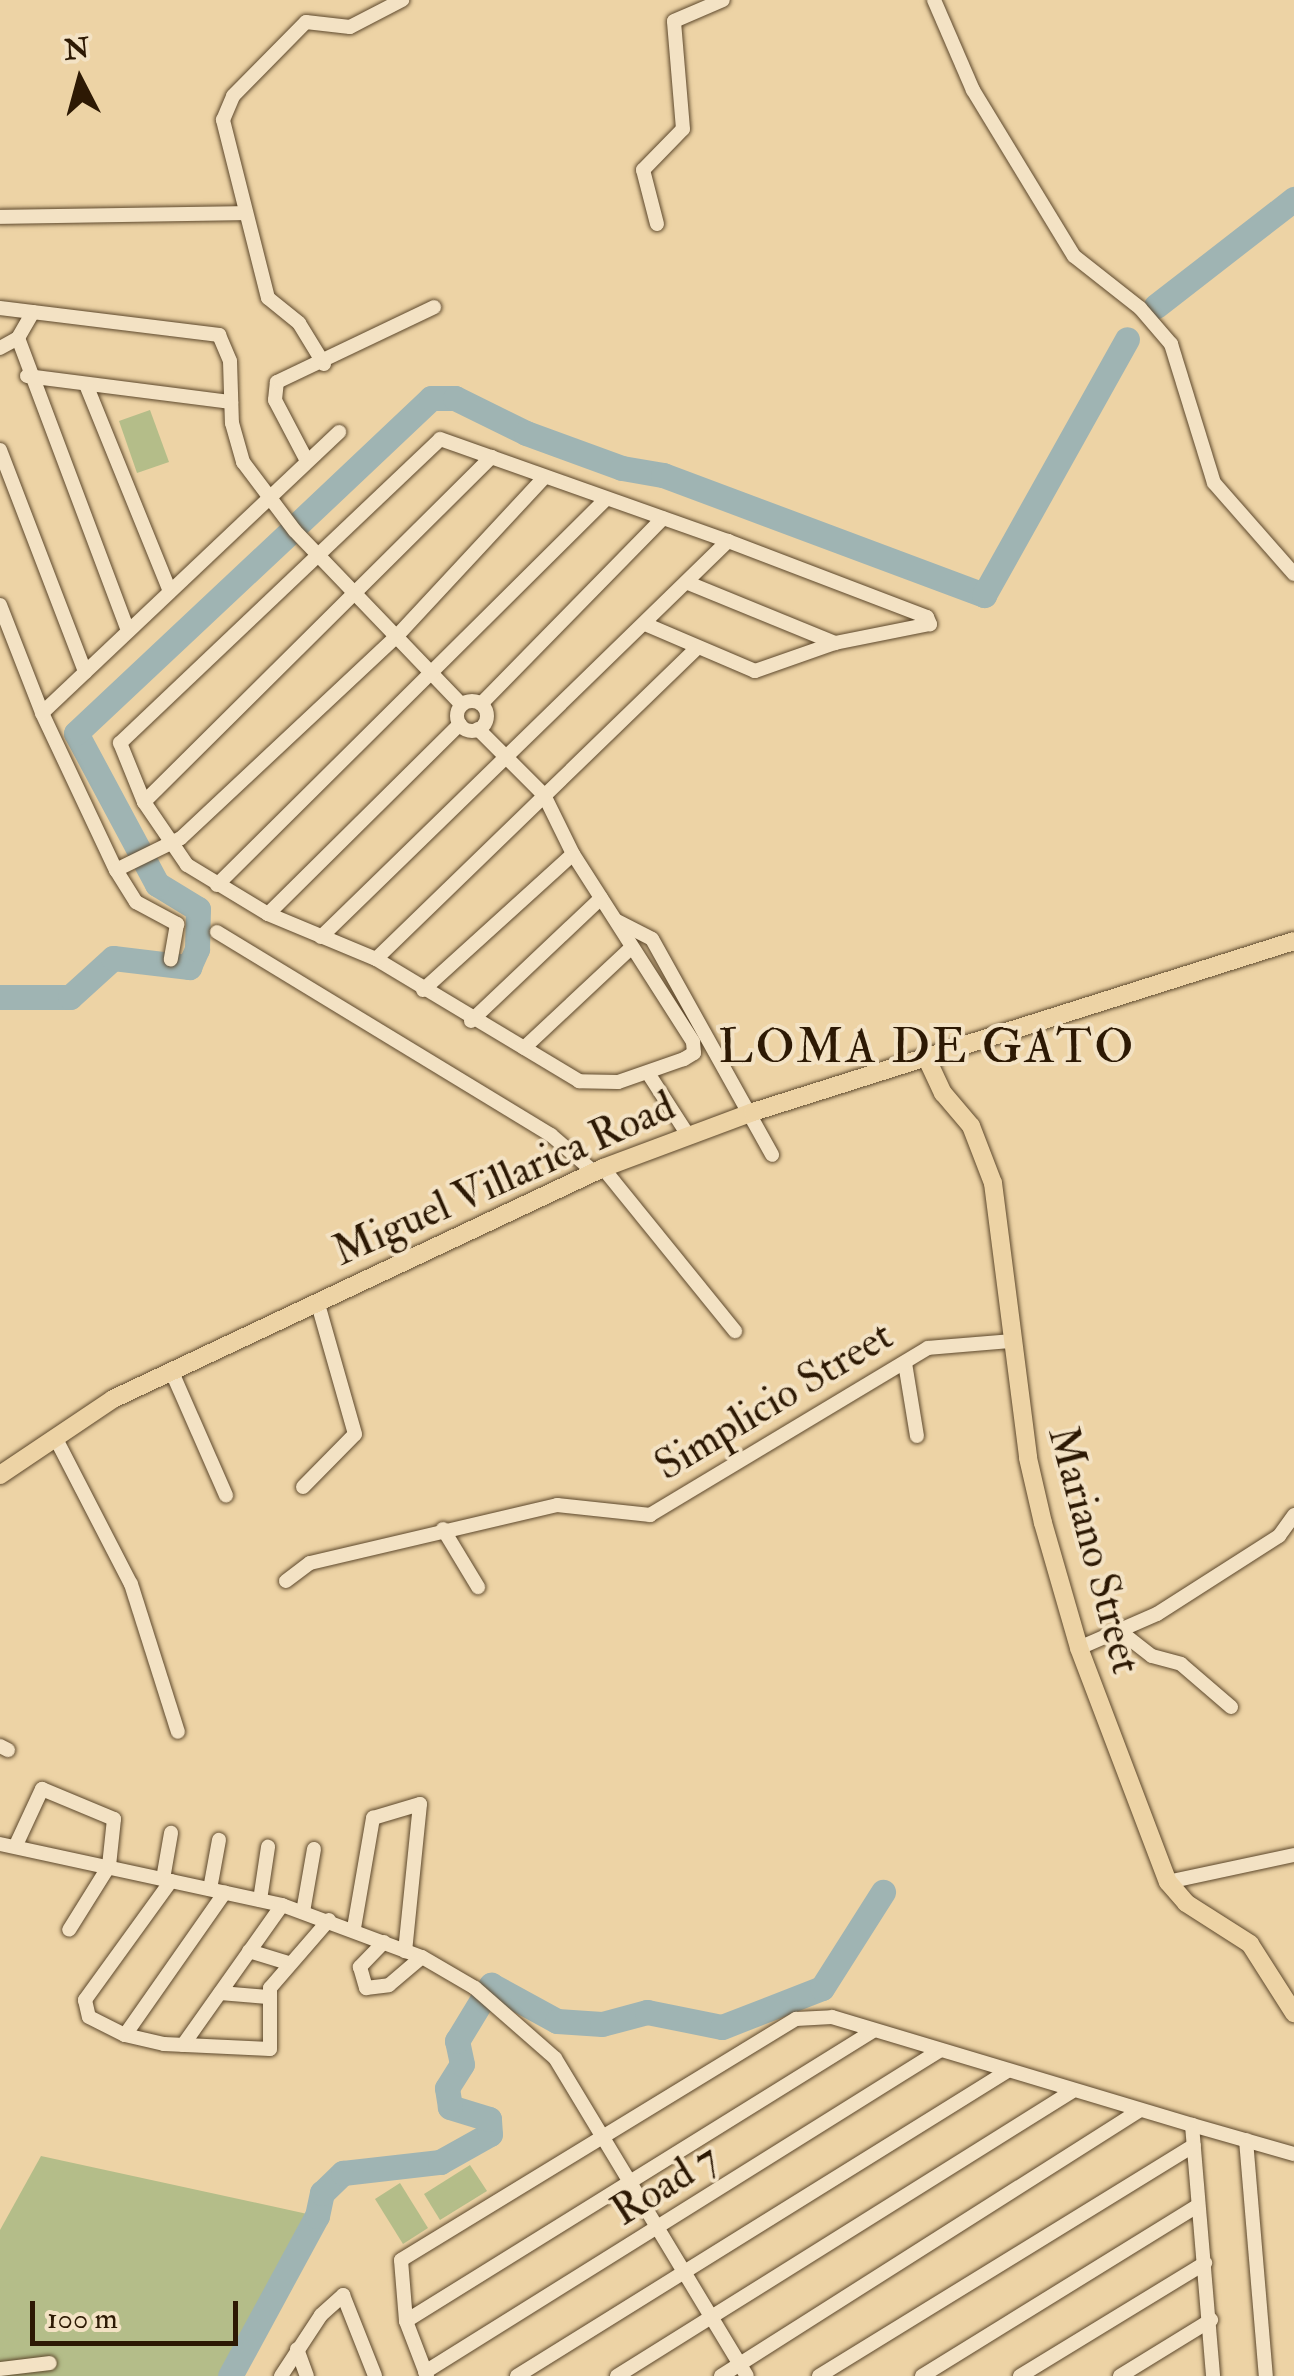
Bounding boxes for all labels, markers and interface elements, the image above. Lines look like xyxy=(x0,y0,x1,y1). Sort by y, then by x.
north arrow xyxy=(30,30,130,130)
text: N xyxy=(63,31,91,68)
district label: LOMA DE GATO xyxy=(718,1019,1136,1077)
street label: Miguel Villarica Road xyxy=(325,1081,683,1277)
street label: Simplicio Street xyxy=(646,1310,902,1492)
street label: Mariano Street xyxy=(1037,1421,1151,1679)
street label: Road 7 xyxy=(602,2133,728,2237)
scale bar xyxy=(35,2281,242,2343)
text: 100 m xyxy=(47,2300,118,2337)

